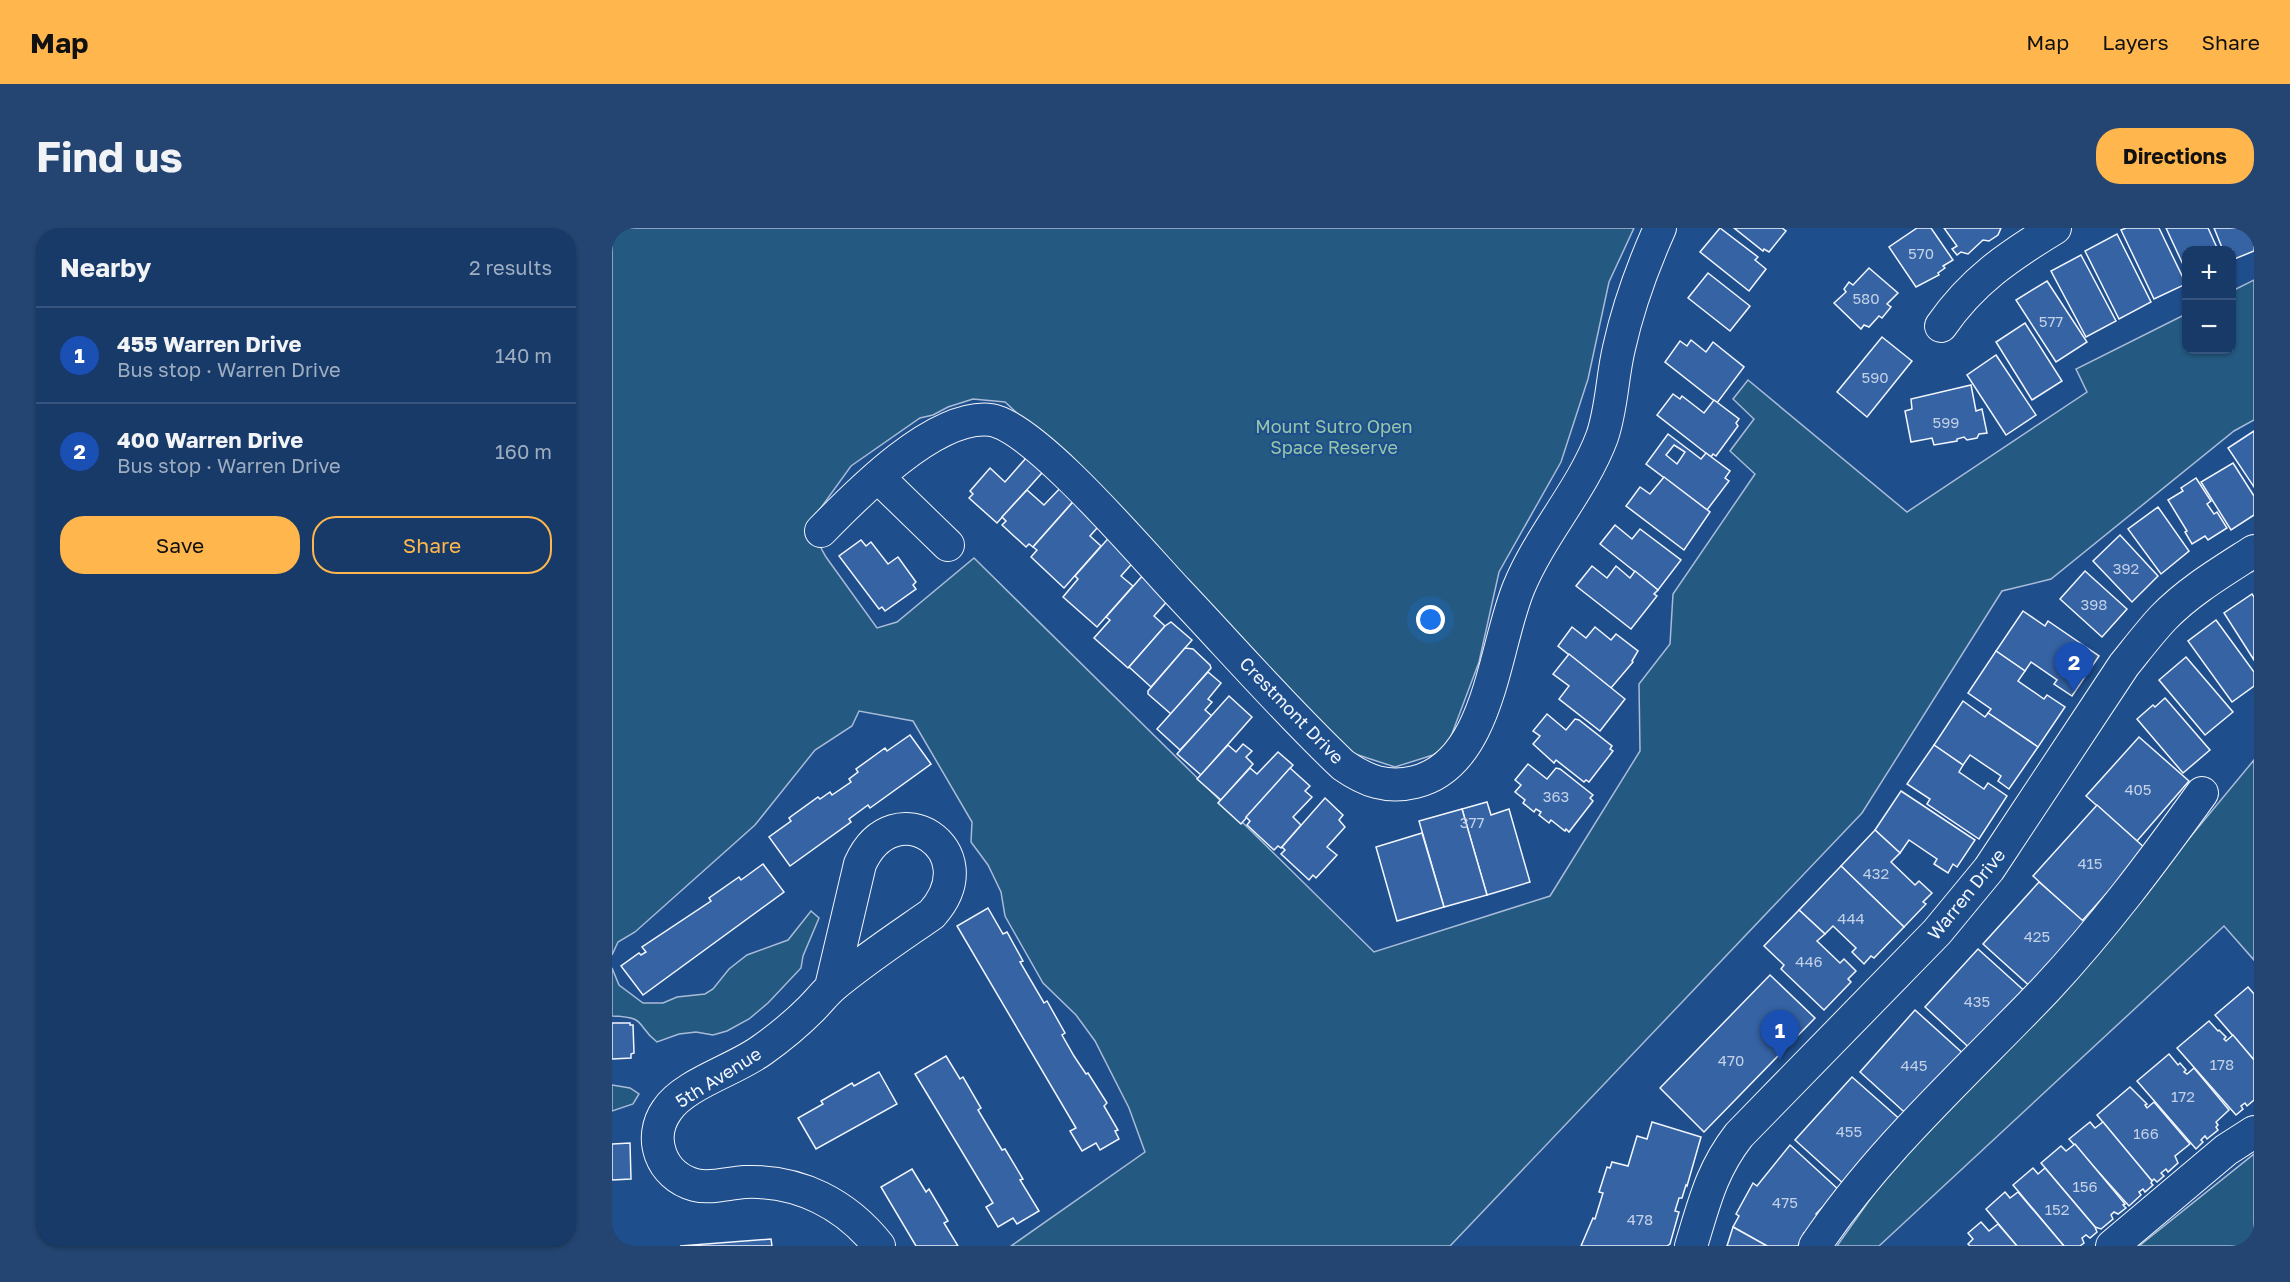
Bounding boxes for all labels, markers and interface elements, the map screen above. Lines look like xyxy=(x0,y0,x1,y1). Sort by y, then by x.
text: Map xyxy=(30,26,88,59)
text: Map xyxy=(2026,29,2069,55)
text: Layers xyxy=(2102,29,2169,55)
text: Share xyxy=(2202,29,2260,55)
button: Directions xyxy=(2096,128,2254,184)
text: Find us xyxy=(36,131,183,181)
house number: 570 xyxy=(1908,244,1934,262)
map controls xyxy=(2182,246,2236,354)
button: + xyxy=(2182,246,2236,300)
text: Nearby xyxy=(60,252,151,283)
text: 2 results xyxy=(469,255,552,279)
house number: 580 xyxy=(1852,289,1880,307)
button: − xyxy=(2182,300,2236,354)
house number: 577 xyxy=(2039,312,2063,330)
text: 455 Warren Drive xyxy=(117,330,301,357)
text: 1 xyxy=(74,343,85,367)
text: 140 m xyxy=(495,343,552,367)
text: Bus stop · Warren Drive xyxy=(117,357,341,381)
house number: 590 xyxy=(1861,368,1889,386)
house number: 599 xyxy=(1933,413,1959,431)
park label: Mount Sutro Open Space Reserve xyxy=(1255,415,1413,458)
text: 400 Warren Drive xyxy=(117,426,303,453)
text: 2 xyxy=(73,439,86,463)
text: 160 m xyxy=(495,439,552,463)
text: Bus stop · Warren Drive xyxy=(117,453,341,477)
button: Save xyxy=(60,516,300,574)
button: Share xyxy=(312,516,552,574)
house number: 392 xyxy=(2113,559,2139,577)
house number: 398 xyxy=(2080,595,2108,613)
your location xyxy=(1416,605,1445,634)
pin: 2 xyxy=(2054,642,2094,692)
street label: Crestmont Drive xyxy=(1235,652,1349,768)
house number: 405 xyxy=(2124,780,2152,798)
house number: 363 xyxy=(1543,787,1569,805)
house number: 377 xyxy=(1460,813,1484,831)
street label: Warren Drive xyxy=(1922,844,2010,944)
house number: 415 xyxy=(2077,854,2103,872)
house number: 432 xyxy=(1863,864,1889,882)
house number: 444 xyxy=(1837,909,1865,927)
house number: 425 xyxy=(2024,927,2050,945)
house number: 446 xyxy=(1795,952,1823,970)
house number: 435 xyxy=(1964,992,1990,1010)
pin: 1 xyxy=(1760,1010,1800,1060)
street label: 5th Avenue xyxy=(671,1042,765,1112)
house number: 470 xyxy=(1718,1051,1744,1069)
house number: 178 xyxy=(2210,1055,2234,1073)
house number: 445 xyxy=(1900,1056,1928,1074)
house number: 172 xyxy=(2171,1087,2195,1105)
house number: 455 xyxy=(1836,1122,1862,1140)
house number: 166 xyxy=(2133,1124,2159,1142)
house number: 156 xyxy=(2072,1177,2098,1195)
house number: 475 xyxy=(1772,1193,1798,1211)
house number: 152 xyxy=(2045,1200,2069,1218)
house number: 478 xyxy=(1627,1210,1653,1228)

